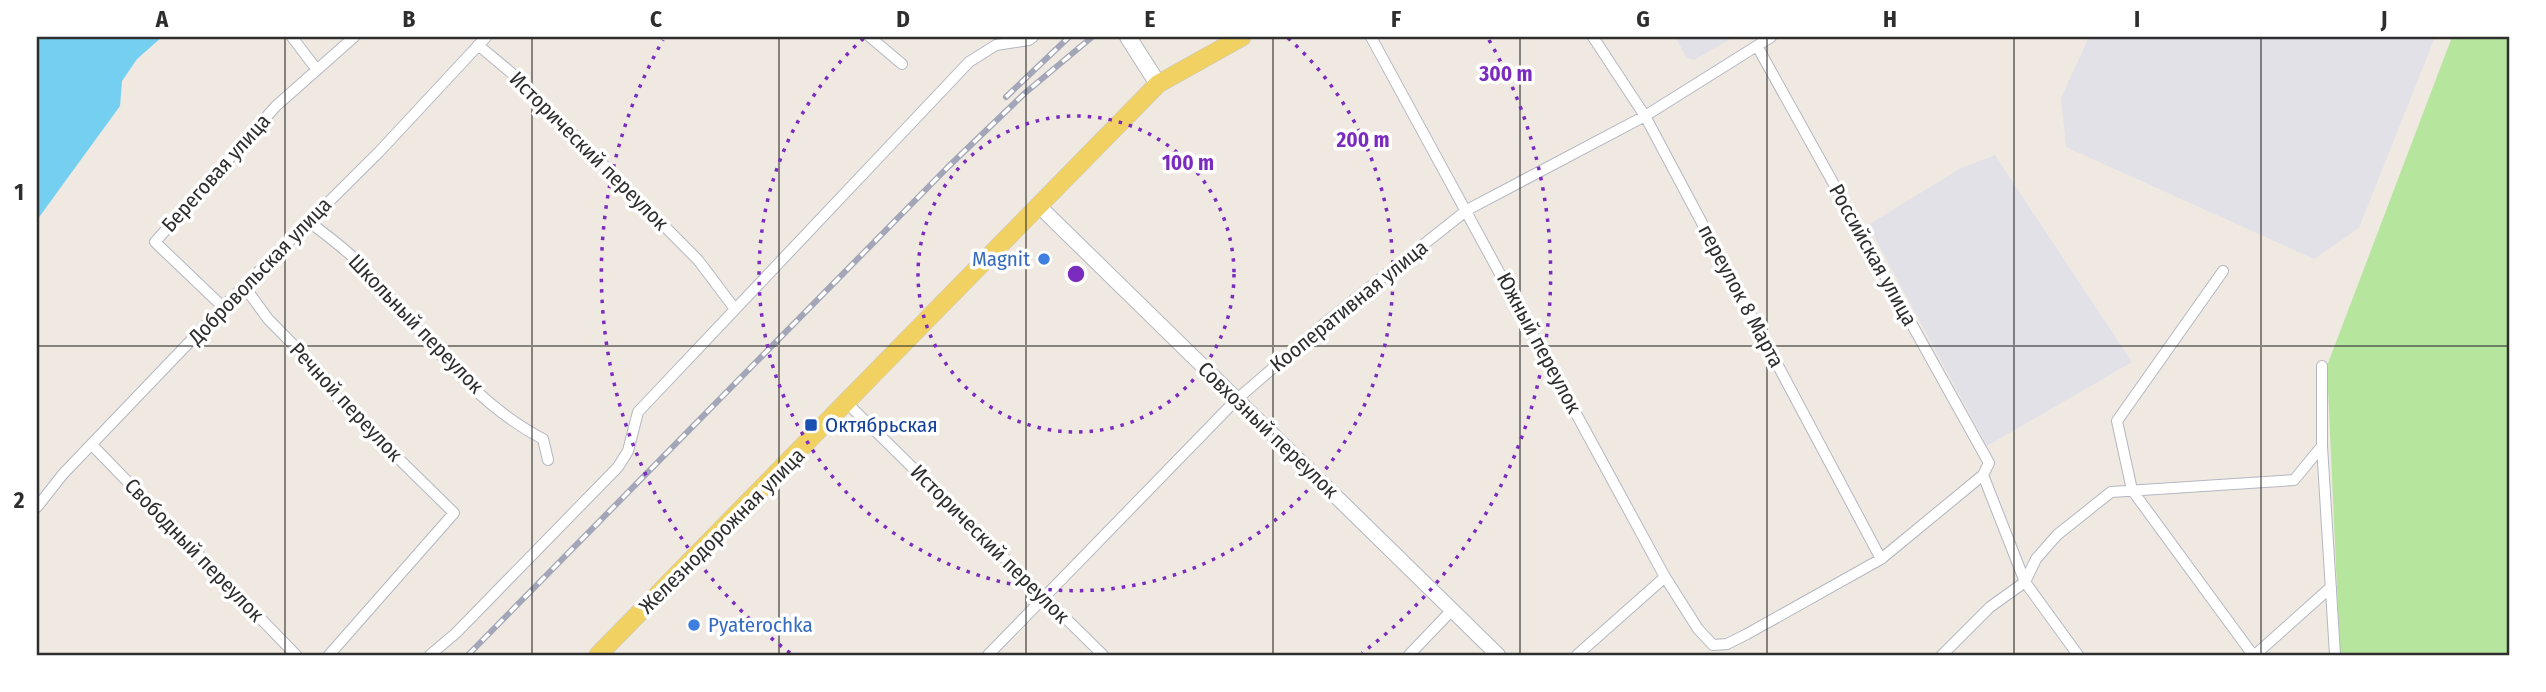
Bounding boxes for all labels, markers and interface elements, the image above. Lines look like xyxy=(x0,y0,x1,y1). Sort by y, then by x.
text: A xyxy=(155,5,169,33)
text: B xyxy=(403,5,416,33)
text: C xyxy=(650,5,662,33)
text: D xyxy=(896,5,910,33)
text: E xyxy=(1145,5,1156,33)
text: F xyxy=(1391,5,1401,33)
text: G xyxy=(1636,5,1650,33)
text: H xyxy=(1883,5,1897,33)
text: I xyxy=(2134,5,2140,33)
text: J xyxy=(2380,5,2387,33)
text: 300 m xyxy=(1478,61,1533,87)
street label: Исторический переулок xyxy=(504,66,674,236)
street label: Береговая улица xyxy=(156,108,276,238)
text: 200 m xyxy=(1335,127,1390,153)
text: 100 m xyxy=(1162,150,1214,176)
text: 1 xyxy=(14,178,24,206)
street label: Российская улица xyxy=(1823,179,1923,331)
street label: Добровольская улица xyxy=(182,192,337,351)
street label: переулок 8 Марта xyxy=(1692,220,1790,372)
street label: Кооперативная улица xyxy=(1265,234,1433,378)
place label: Magnit xyxy=(972,246,1030,272)
street label: Школьный переулок xyxy=(343,249,489,399)
marker: Magnit xyxy=(1036,251,1052,267)
centre of rings xyxy=(1064,262,1088,286)
street label: Южный переулок xyxy=(1491,268,1587,418)
street label: Речной переулок xyxy=(284,337,408,467)
street label: Совхозный переулок xyxy=(1192,356,1344,504)
place label: Октябрьская xyxy=(825,412,938,438)
marker: Октябрьская xyxy=(803,417,819,433)
street label: Железнодорожная улица xyxy=(634,443,810,619)
street label: Исторический переулок xyxy=(905,459,1075,629)
street label: Свободный переулок xyxy=(119,473,269,627)
text: 2 xyxy=(13,486,25,514)
place label: Pyaterochka xyxy=(708,612,813,638)
marker: Pyaterochka xyxy=(686,617,702,633)

